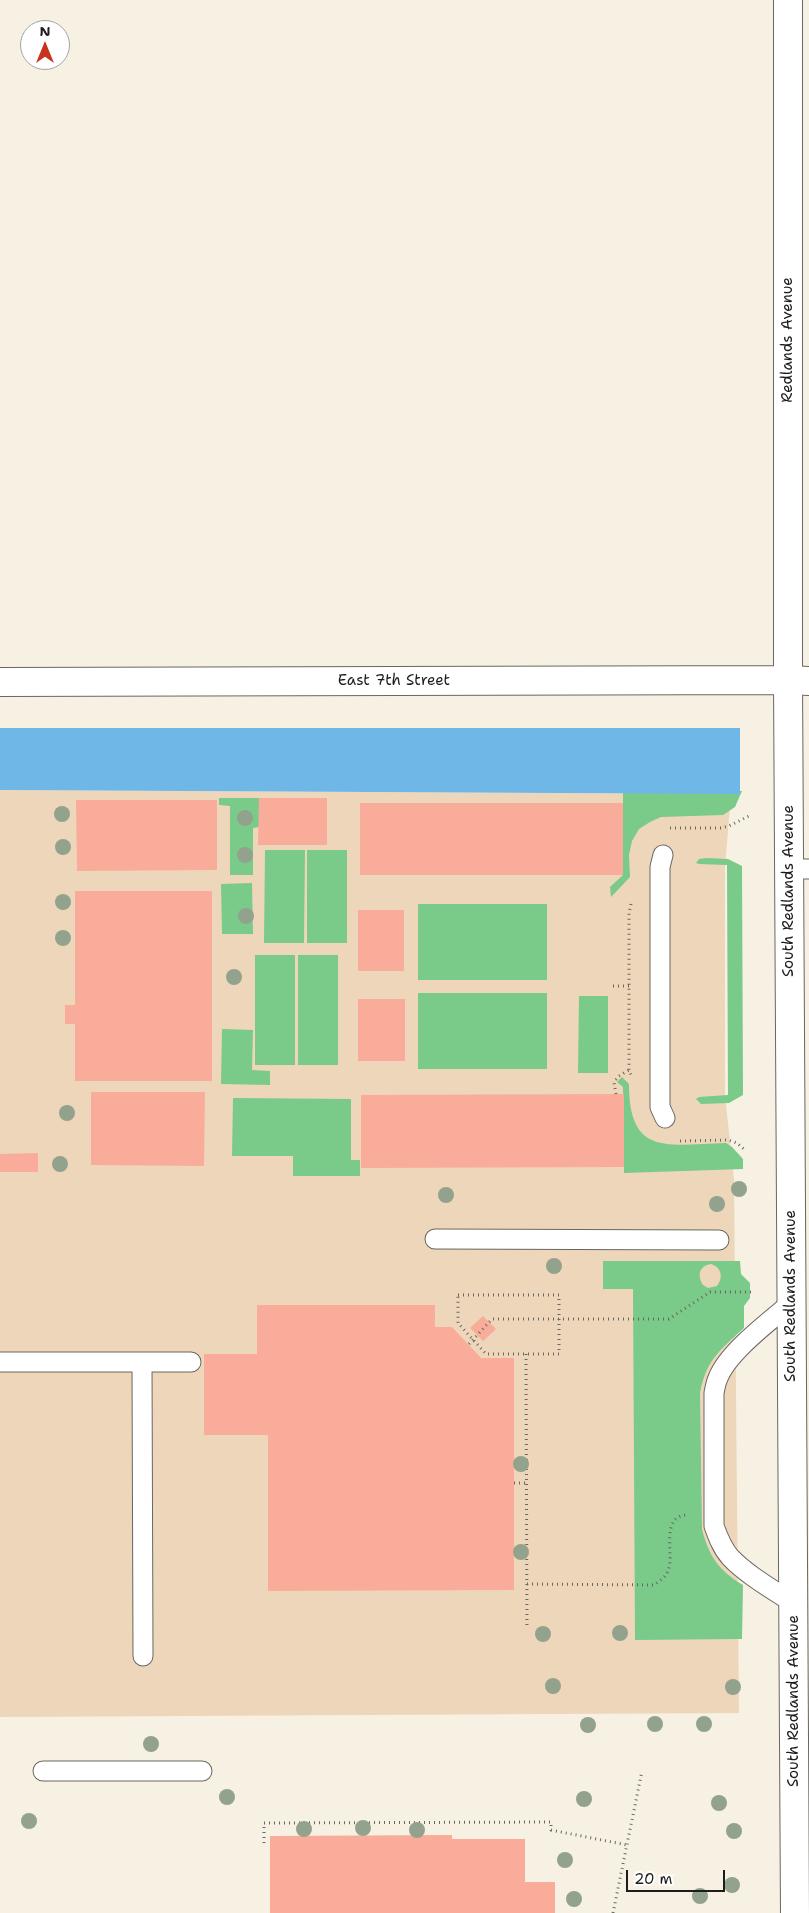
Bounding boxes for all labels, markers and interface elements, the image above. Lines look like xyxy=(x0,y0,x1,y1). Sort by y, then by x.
north arrow xyxy=(20,20,70,70)
text: N xyxy=(39,22,51,40)
street label: Redlands Avenue xyxy=(779,277,797,403)
street label: East 7th Street xyxy=(338,672,450,690)
street label: South Redlands Avenue xyxy=(780,805,798,977)
street label: South Redlands Avenue xyxy=(782,1210,800,1382)
street label: South Redlands Avenue xyxy=(785,1615,803,1787)
scale bar xyxy=(629,1860,728,1892)
text: 20 m xyxy=(634,1869,673,1889)

